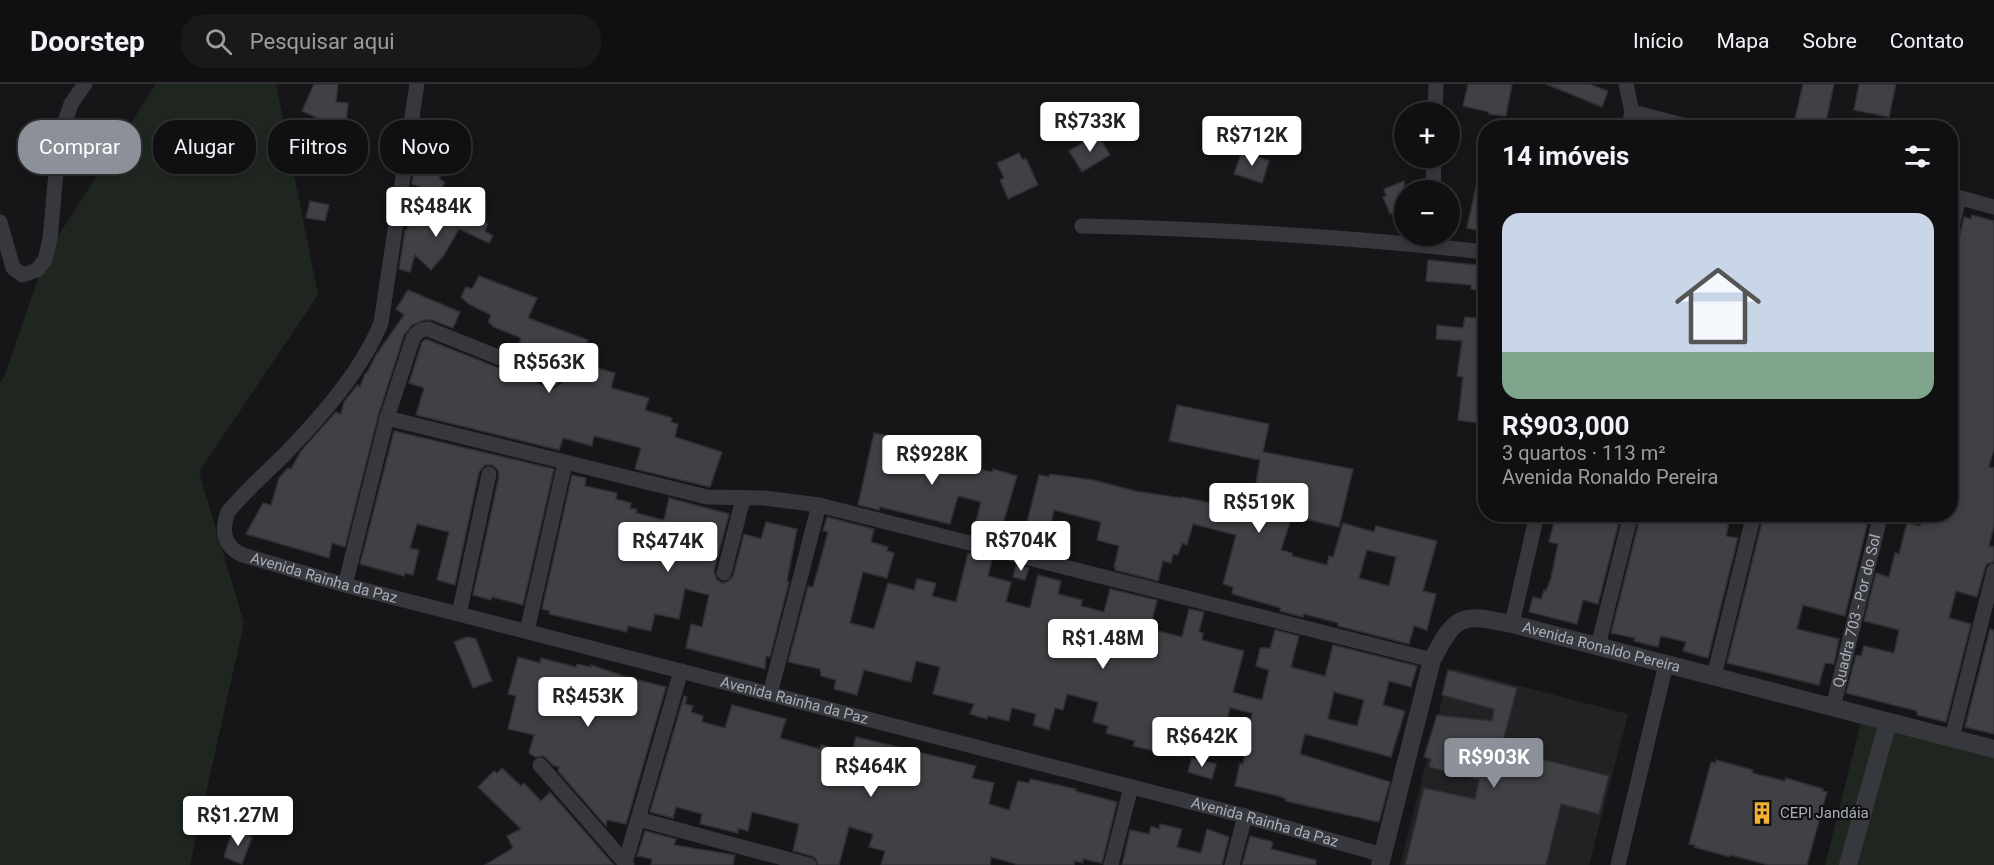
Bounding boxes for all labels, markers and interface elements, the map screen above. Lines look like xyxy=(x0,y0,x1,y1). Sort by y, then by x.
search box xyxy=(181,14,601,68)
text: Doorstep xyxy=(30,25,145,58)
icon: search xyxy=(202,25,235,58)
text: Pesquisar aqui xyxy=(250,29,395,54)
text: Início xyxy=(1633,29,1684,53)
text: Mapa xyxy=(1717,29,1770,53)
text: Sobre xyxy=(1803,29,1857,53)
text: Contato xyxy=(1890,29,1964,53)
pin: R$733K xyxy=(1041,102,1139,153)
map controls xyxy=(1394,102,1460,246)
button: + xyxy=(1394,102,1460,168)
text: R$733K xyxy=(1054,109,1126,133)
pin: R$712K xyxy=(1203,116,1301,167)
chip: Comprar xyxy=(18,120,141,174)
chip: Alugar xyxy=(153,120,256,174)
chip: Filtros xyxy=(268,120,368,174)
chip: Novo xyxy=(380,120,471,174)
text: R$712K xyxy=(1216,123,1288,147)
icon: filters xyxy=(1901,140,1934,173)
text: 14 imóveis xyxy=(1502,141,1629,171)
button: − xyxy=(1394,180,1460,246)
pin: R$484K xyxy=(387,187,485,238)
text: R$484K xyxy=(400,194,472,218)
icon: home xyxy=(1664,252,1772,360)
pin: R$563K xyxy=(500,343,598,394)
text: R$563K xyxy=(513,350,585,374)
text: R$903,000 xyxy=(1502,411,1629,441)
pin: R$928K xyxy=(883,435,981,486)
text: 3 quartos · 113 m² xyxy=(1502,441,1666,465)
text: R$928K xyxy=(896,442,968,466)
text: Avenida Ronaldo Pereira xyxy=(1502,465,1718,489)
pin: R$519K xyxy=(1210,483,1308,534)
text: R$519K xyxy=(1223,490,1295,514)
pin: R$704K xyxy=(972,521,1070,572)
pin: R$474K xyxy=(619,522,717,573)
text: R$704K xyxy=(985,528,1057,552)
text: R$474K xyxy=(632,529,704,553)
street label: Quadra 703 - Por do Sol xyxy=(1829,532,1885,690)
street label: Avenida Rainha da Paz xyxy=(248,549,399,607)
street label: Avenida Ronaldo Pereira xyxy=(1520,618,1682,676)
pin: R$1.48M xyxy=(1048,619,1158,670)
text: R$1.48M xyxy=(1062,626,1144,650)
street label: Avenida Rainha da Paz xyxy=(719,673,870,728)
pin: R$453K xyxy=(539,677,637,728)
text: R$453K xyxy=(552,684,624,708)
pin: R$642K xyxy=(1153,717,1251,768)
text: R$642K xyxy=(1166,724,1238,748)
pin: R$903K xyxy=(1445,738,1543,789)
text: R$903K xyxy=(1458,745,1530,769)
pin: R$464K xyxy=(822,747,920,798)
text: R$464K xyxy=(835,754,907,778)
street label: Avenida Rainha da Paz xyxy=(1189,794,1340,851)
pin: R$1.27M xyxy=(183,796,293,847)
building icon: CEPI Jandáia xyxy=(1749,800,1775,826)
text: R$1.27M xyxy=(197,803,279,827)
place label: CEPI Jandáia xyxy=(1780,804,1869,822)

